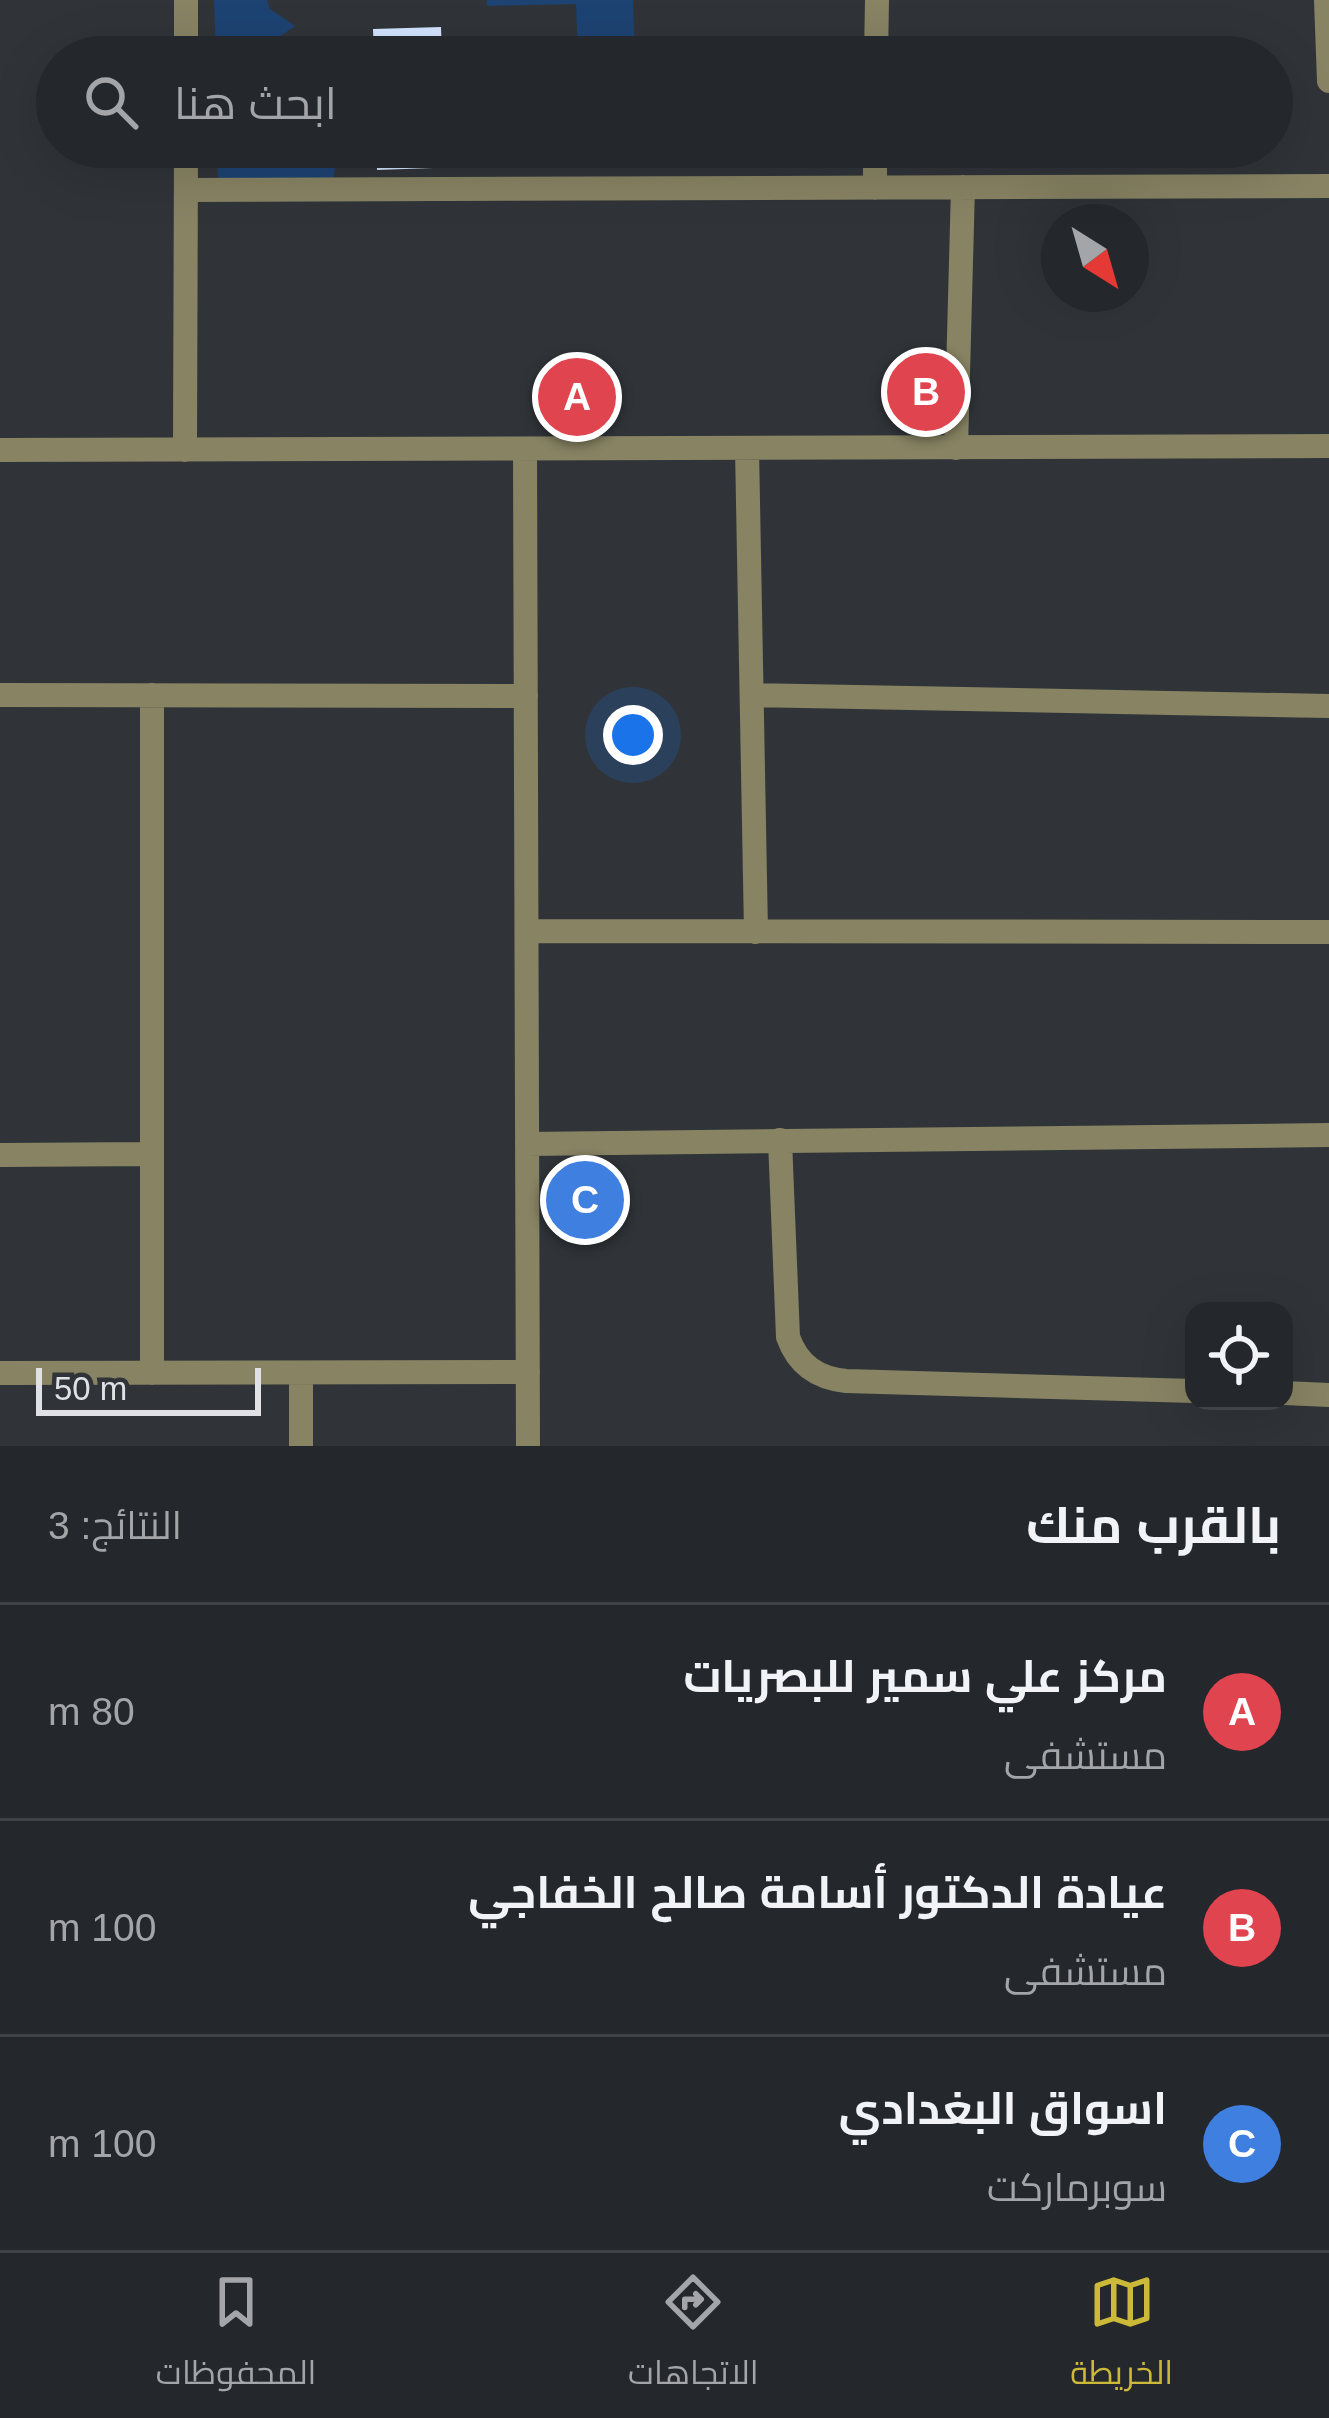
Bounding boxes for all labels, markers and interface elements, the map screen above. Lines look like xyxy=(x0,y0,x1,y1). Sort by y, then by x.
search box xyxy=(36,36,1293,168)
icon: search xyxy=(78,69,144,135)
text: ابحث هنا xyxy=(174,78,337,129)
north arrow xyxy=(1041,204,1149,312)
pin: B xyxy=(887,347,965,437)
pin: A xyxy=(538,352,616,442)
your location xyxy=(603,705,663,765)
pin: C xyxy=(546,1155,624,1245)
map controls xyxy=(1185,1302,1293,1410)
button: locate xyxy=(1185,1302,1293,1410)
scale bar xyxy=(36,1362,261,1415)
text: 50 m xyxy=(54,1370,127,1407)
text: بالقرب منك xyxy=(1026,1497,1281,1554)
text: النتائج: 3 xyxy=(48,1504,182,1547)
text: مركز علي سمير للبصريات xyxy=(684,1651,1167,1702)
text: 80 m xyxy=(48,1690,135,1733)
text: A xyxy=(1228,1690,1256,1733)
text: مستشفى xyxy=(1004,1734,1167,1777)
text: عيادة الدكتور أسامة صالح الخفاجي xyxy=(468,1867,1167,1918)
text: 100 m xyxy=(48,1906,156,1949)
text: B xyxy=(1228,1906,1256,1949)
text: مستشفى xyxy=(1004,1950,1167,1993)
text: اسواق البغدادي xyxy=(839,2083,1167,2134)
text: 100 m xyxy=(48,2122,156,2165)
text: C xyxy=(1228,2122,1256,2165)
text: سوبرماركت xyxy=(987,2166,1167,2209)
tab: المحفوظات xyxy=(156,2269,316,2403)
tab: الاتجاهات xyxy=(628,2269,759,2403)
tab: الخريطة xyxy=(1070,2269,1173,2403)

